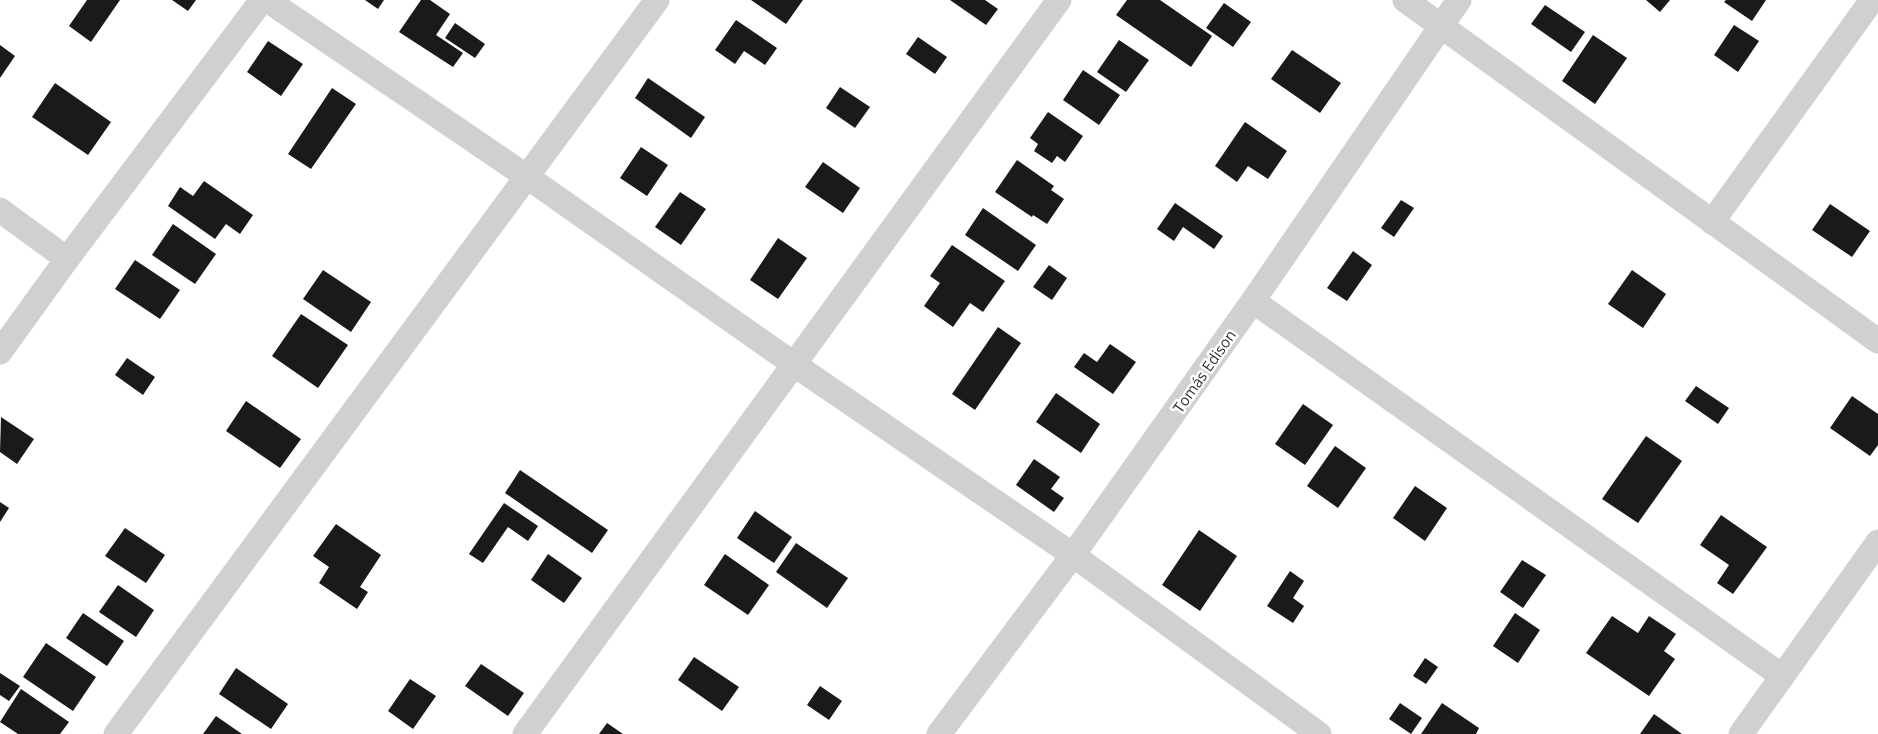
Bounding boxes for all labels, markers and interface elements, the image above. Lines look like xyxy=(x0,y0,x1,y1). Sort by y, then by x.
street label: Tomás Edison xyxy=(1168,325,1240,417)

